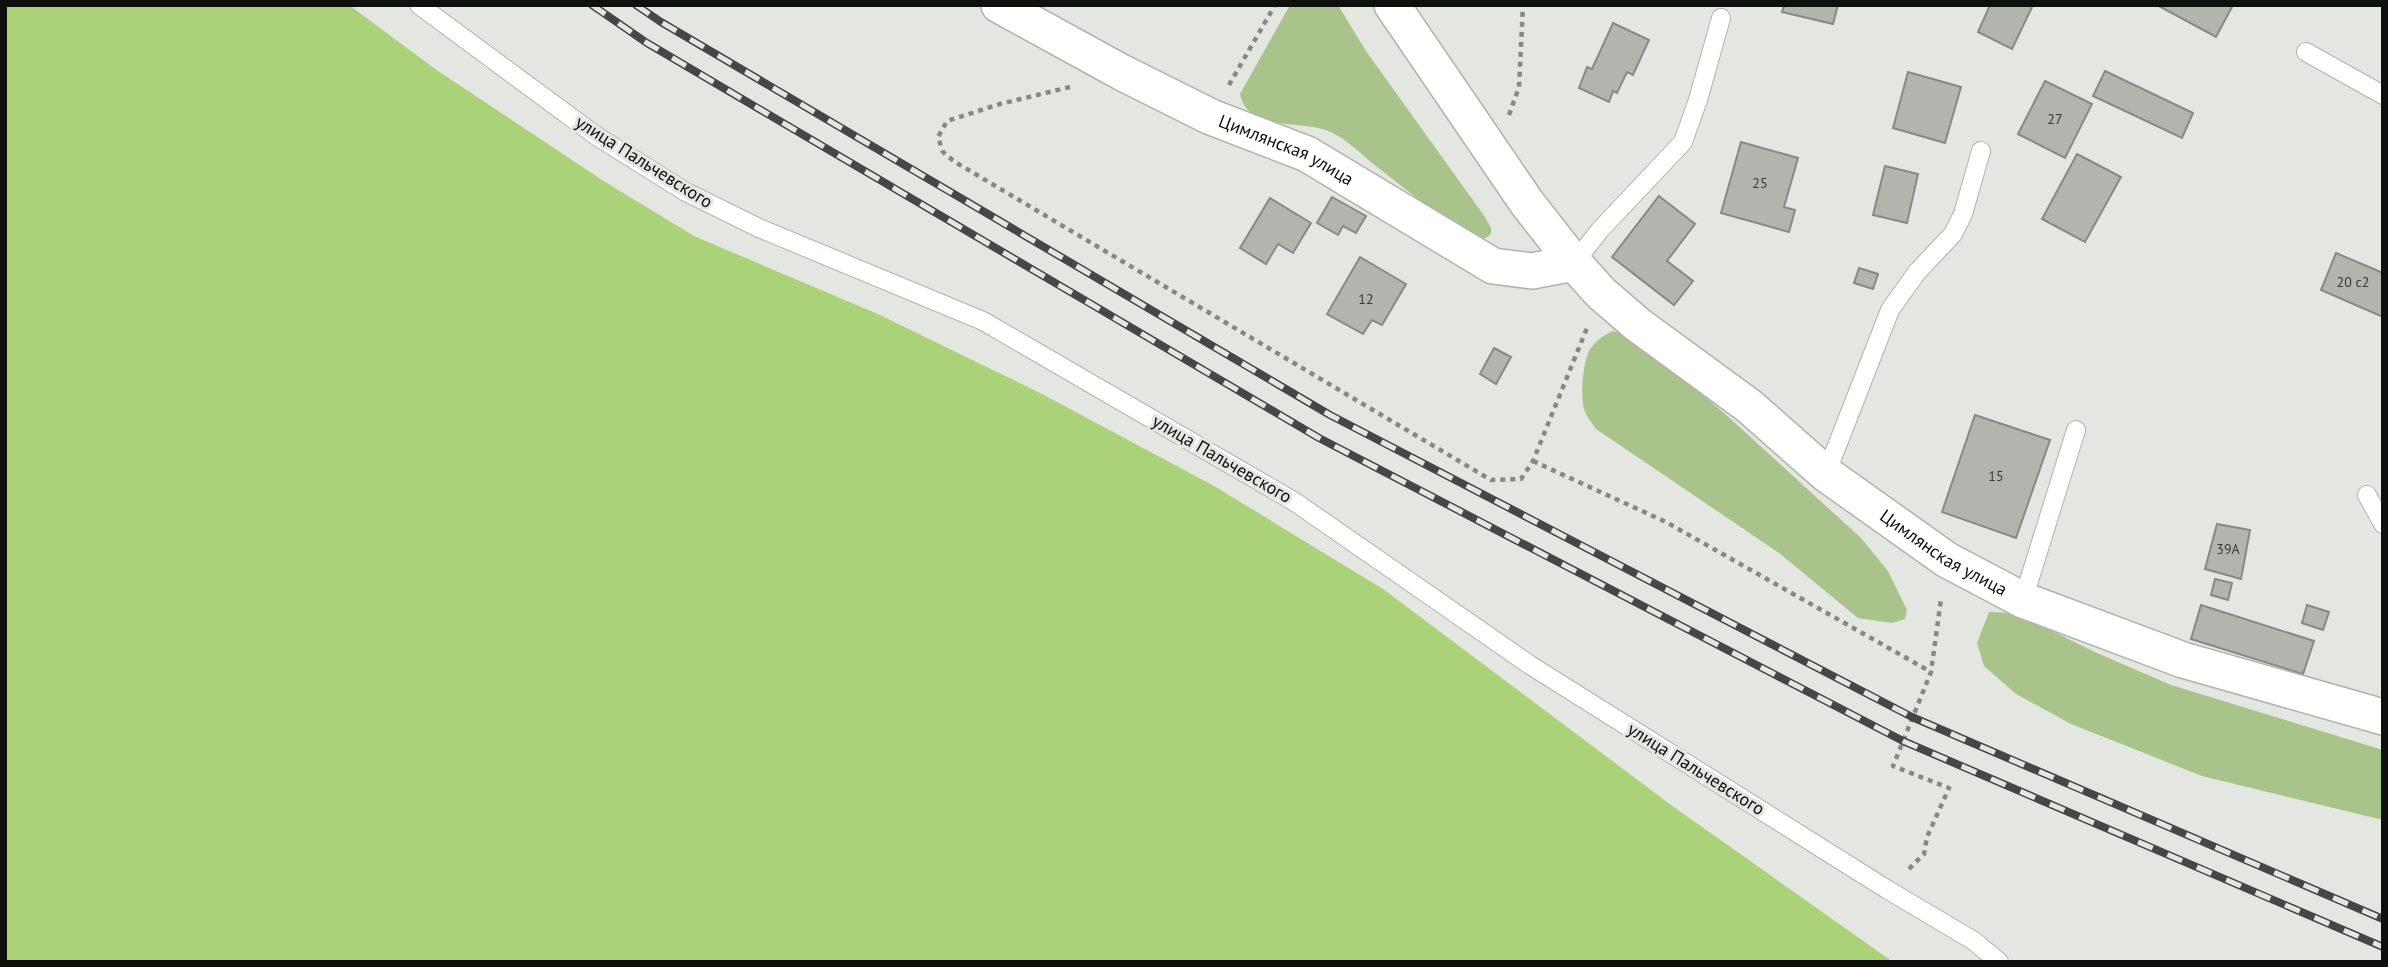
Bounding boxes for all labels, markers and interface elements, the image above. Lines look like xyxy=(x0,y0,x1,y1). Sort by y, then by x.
street label: Цимлянская улица xyxy=(1216,109,1358,190)
street label: улица Пальчевского xyxy=(571,110,717,213)
house number: 27 xyxy=(2047,110,2063,128)
house number: 25 xyxy=(1752,174,1768,192)
house number: 20 с2 xyxy=(2337,273,2369,291)
house number: 12 xyxy=(1358,290,1374,308)
street label: улица Пальчевского xyxy=(1148,409,1296,508)
house number: 15 xyxy=(1988,467,2004,485)
street label: Цимлянская улица xyxy=(1876,504,2011,601)
house number: 39А xyxy=(2216,540,2241,558)
street label: улица Пальчевского xyxy=(1623,717,1769,820)

